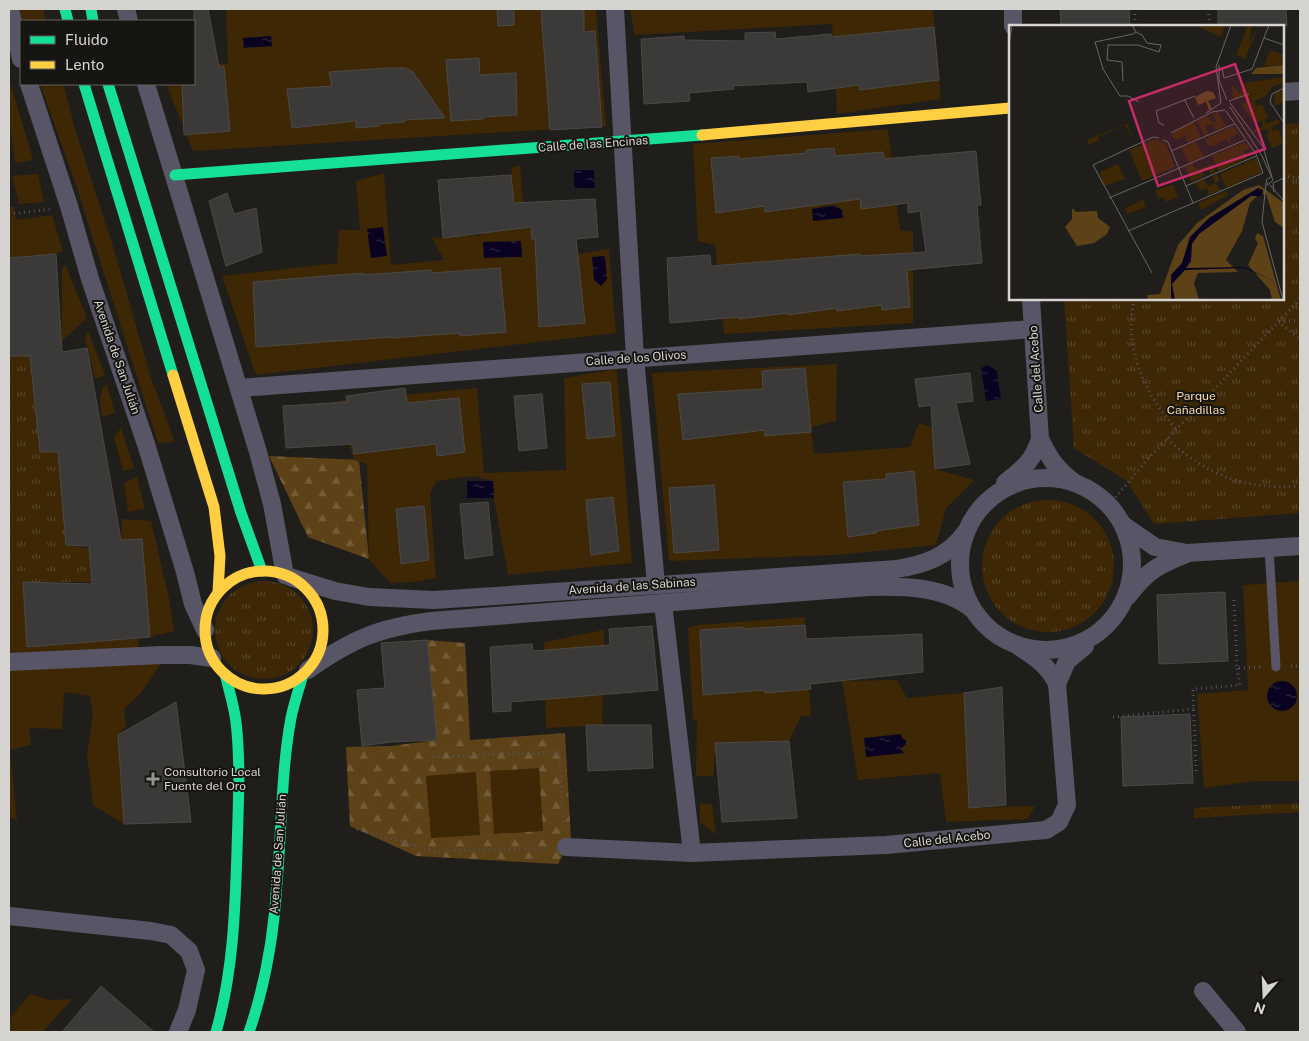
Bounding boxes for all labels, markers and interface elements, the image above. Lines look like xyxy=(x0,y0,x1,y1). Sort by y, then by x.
legend xyxy=(20,20,195,85)
inset map xyxy=(1009,25,1284,300)
text: Fluido xyxy=(65,31,108,48)
text: Lento xyxy=(65,56,104,73)
street label: Calle de las Encinas xyxy=(538,133,648,155)
street label: Avenida de San Julián xyxy=(91,298,143,416)
street label: Calle del Acebo xyxy=(1026,325,1046,413)
street label: Calle de los Olivos xyxy=(585,347,687,369)
park label: Parque Cañadillas xyxy=(1167,389,1225,417)
street label: Avenida de las Sabinas xyxy=(568,575,696,597)
place label: Consultorio Local Fuente del Oro xyxy=(164,765,261,793)
marker: Consultorio Local Fuente del Oro xyxy=(146,772,160,786)
street label: Avenida de San Julián xyxy=(267,794,289,914)
street label: Calle del Acebo xyxy=(903,827,991,851)
north arrow xyxy=(1239,971,1289,1021)
text: N xyxy=(1252,999,1268,1018)

